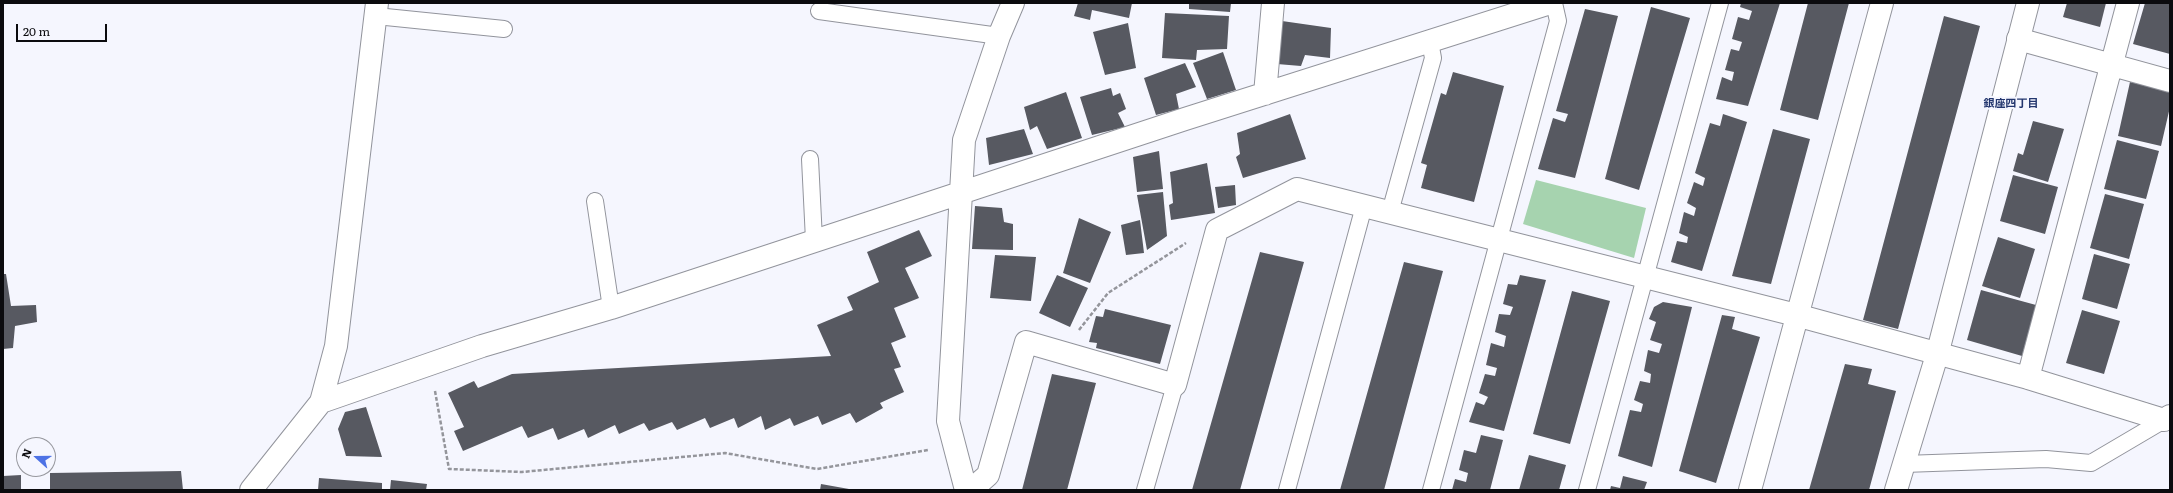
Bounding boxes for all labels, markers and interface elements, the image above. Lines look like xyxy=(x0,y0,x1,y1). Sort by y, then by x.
scale bar xyxy=(18,16,109,42)
text: 20 m xyxy=(23,22,50,40)
district label: 銀座四丁目 xyxy=(1984,97,2038,111)
north arrow xyxy=(16,437,56,477)
text: N xyxy=(17,446,35,460)

